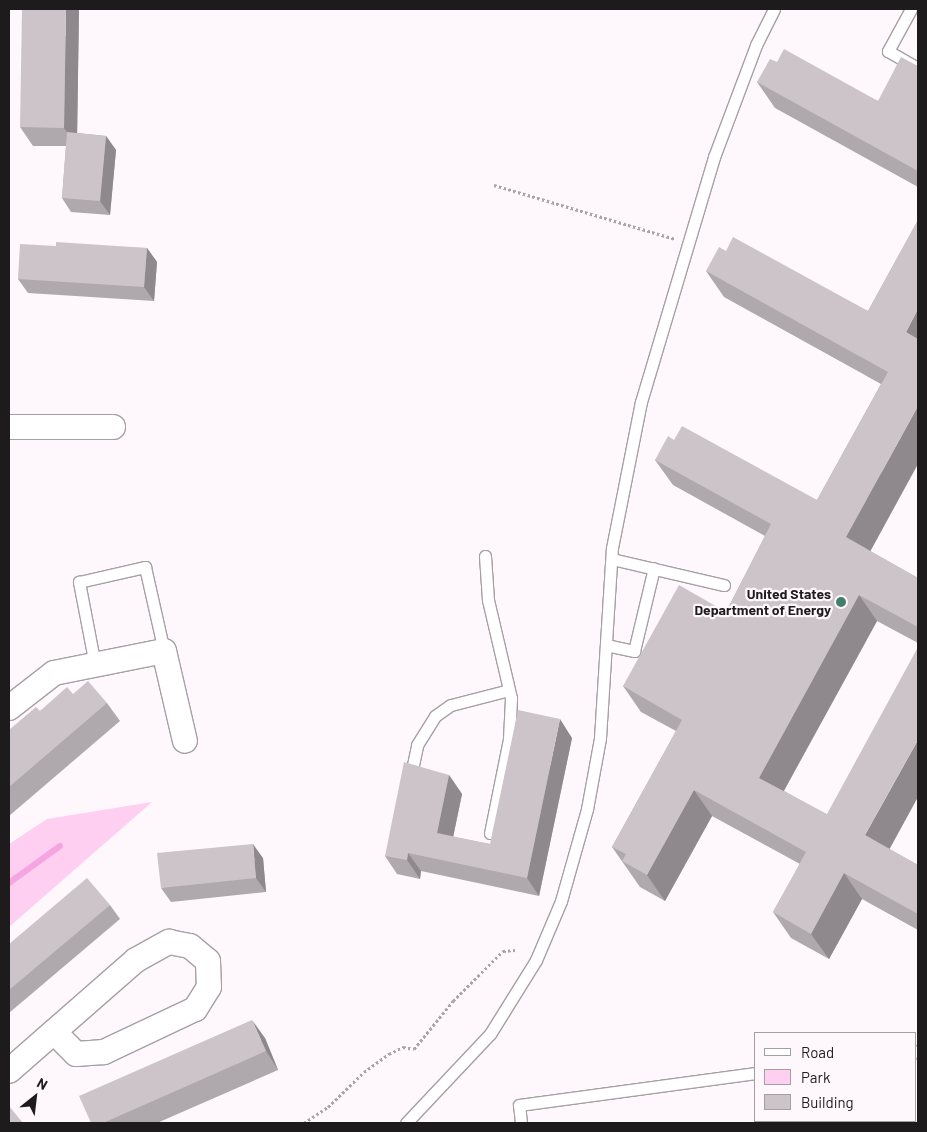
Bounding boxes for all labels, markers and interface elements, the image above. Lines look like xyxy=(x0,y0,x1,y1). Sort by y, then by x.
place label: United States Department of Energy xyxy=(694,586,831,618)
marker: United States Department of Energy xyxy=(835,596,847,608)
legend xyxy=(754,1032,917,1122)
text: Road xyxy=(801,1043,834,1061)
text: Park xyxy=(801,1068,830,1086)
north arrow xyxy=(10,1072,60,1122)
text: N xyxy=(34,1074,51,1093)
text: Building xyxy=(801,1093,854,1111)

